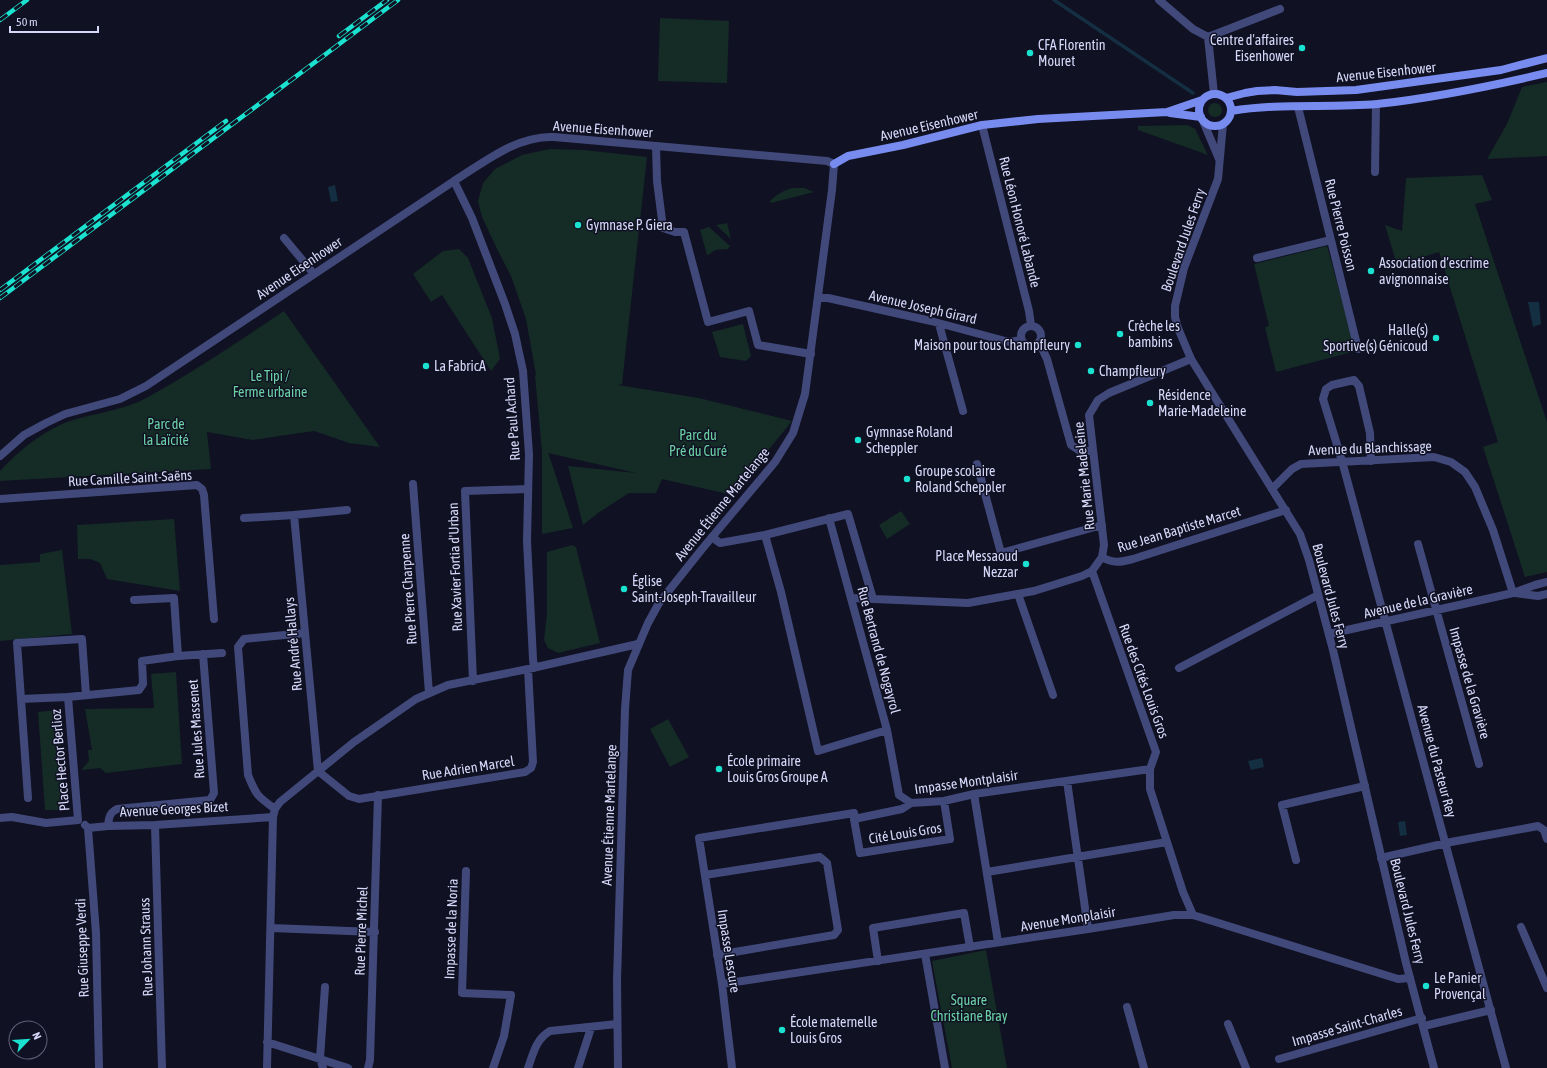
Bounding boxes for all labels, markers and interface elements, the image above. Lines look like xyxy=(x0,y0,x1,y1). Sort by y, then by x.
scale bar xyxy=(10,8,98,34)
text: 50 m xyxy=(16,15,38,29)
place label: Centre d'affaires Eisenhower xyxy=(1210,32,1295,64)
place label: CFA Florentin Mouret xyxy=(1038,37,1106,69)
marker: Centre d'affaires Eisenhower xyxy=(1297,43,1307,53)
marker: CFA Florentin Mouret xyxy=(1025,48,1035,58)
street label: Avenue Eisenhower xyxy=(1335,59,1437,85)
street label: Avenue Eisenhower xyxy=(879,106,980,144)
street label: Avenue Eisenhower xyxy=(553,118,654,141)
street label: Rue Léon Honoré Labande xyxy=(996,155,1044,289)
street label: Rue Pierre Poisson xyxy=(1322,177,1360,273)
street label: Boulevard Jules Ferry xyxy=(1158,186,1208,294)
place label: Gymnase P. Giera xyxy=(586,217,673,233)
marker: Gymnase P. Giera xyxy=(573,220,583,230)
street label: Avenue Eisenhower xyxy=(253,233,346,303)
place label: Association d’escrime avignonnaise xyxy=(1379,255,1489,287)
marker: Association d’escrime avignonnaise xyxy=(1366,266,1376,276)
street label: Avenue Joseph Girard xyxy=(868,287,978,327)
place label: Crèche les bambins xyxy=(1128,318,1180,350)
place label: Halle(s) Sportive(s) Génicoud xyxy=(1323,322,1428,354)
marker: Crèche les bambins xyxy=(1115,329,1125,339)
marker: Halle(s) Sportive(s) Génicoud xyxy=(1431,333,1441,343)
place label: Maison pour tous Champfleury xyxy=(914,337,1070,353)
marker: Maison pour tous Champfleury xyxy=(1073,340,1083,350)
place label: La FabricA xyxy=(434,358,486,374)
marker: La FabricA xyxy=(421,361,431,371)
place label: Champfleury xyxy=(1099,363,1166,379)
marker: Champfleury xyxy=(1086,366,1096,376)
park label: Le Tipi / Ferme urbaine xyxy=(233,368,307,400)
street label: Rue Paul Achard xyxy=(501,377,523,461)
place label: Résidence Marie-Madeleine xyxy=(1158,387,1246,419)
marker: Résidence Marie-Madeleine xyxy=(1145,398,1155,408)
park label: Parc de la Laïcité xyxy=(143,416,189,448)
street label: Rue Marie Madeleine xyxy=(1070,421,1098,531)
place label: Gymnase Roland Scheppler xyxy=(866,424,953,456)
park label: Parc du Pré du Curé xyxy=(669,427,727,459)
marker: Gymnase Roland Scheppler xyxy=(853,435,863,445)
street label: Avenue du Blanchissage xyxy=(1308,438,1432,458)
street label: Avenue Étienne Martelange xyxy=(671,444,773,564)
place label: Groupe scolaire Roland Scheppler xyxy=(915,463,1007,495)
street label: Rue Camille Saint-Saëns xyxy=(68,467,192,489)
marker: Groupe scolaire Roland Scheppler xyxy=(902,474,912,484)
street label: Rue Xavier Fortia d'Urban xyxy=(445,502,465,632)
street label: Rue Jean Baptiste Marcet xyxy=(1116,503,1242,555)
street label: Rue Pierre Charpenne xyxy=(396,533,420,645)
street label: Boulevard Jules Ferry xyxy=(1309,542,1353,651)
place label: Place Messaoud Nezzar xyxy=(935,548,1019,580)
marker: Place Messaoud Nezzar xyxy=(1021,559,1031,569)
place label: Église Saint-Joseph-Travailleur xyxy=(632,573,757,605)
street label: Avenue de la Gravière xyxy=(1362,581,1474,621)
marker: Église Saint-Joseph-Travailleur xyxy=(619,584,629,594)
street label: Rue Bertrand de Nogayrol xyxy=(854,585,904,716)
street label: Rue André Hallays xyxy=(281,596,305,692)
street label: Rue des Cités Louis Gros xyxy=(1116,622,1172,740)
street label: Impasse de la Gravière xyxy=(1446,625,1494,741)
street label: Rue Jules Massenet xyxy=(185,679,207,779)
street label: Avenue du Pasteur Rey xyxy=(1414,703,1460,819)
street label: Place Hector Berlioz xyxy=(48,708,72,812)
street label: Avenue Étienne Martelange xyxy=(599,744,619,886)
street label: Rue Adrien Marcel xyxy=(421,753,516,783)
place label: École primaire Louis Gros Groupe A xyxy=(727,753,828,785)
marker: École primaire Louis Gros Groupe A xyxy=(714,764,724,774)
street label: Impasse Montplaisir xyxy=(913,767,1020,797)
street label: Avenue Georges Bizet xyxy=(119,798,229,820)
street label: Cité Louis Gros xyxy=(867,819,943,847)
street label: Boulevard Jules Ferry xyxy=(1387,856,1429,966)
street label: Impasse de la Noria xyxy=(441,878,461,980)
street label: Rue Pierre Michel xyxy=(351,886,371,976)
street label: Rue Johann Strauss xyxy=(136,897,156,997)
street label: Rue Giuseppe Verdi xyxy=(72,898,92,998)
street label: Avenue Monplaisir xyxy=(1019,903,1117,934)
street label: Impasse Lescure xyxy=(715,908,743,994)
place label: Le Panier Provençal xyxy=(1434,970,1486,1002)
marker: Le Panier Provençal xyxy=(1421,981,1431,991)
park label: Square Christiane Bray xyxy=(931,992,1008,1024)
street label: Impasse Saint-Charles xyxy=(1290,1003,1404,1049)
place label: École maternelle Louis Gros xyxy=(790,1014,877,1046)
north arrow xyxy=(8,1020,48,1060)
marker: École maternelle Louis Gros xyxy=(777,1025,787,1035)
text: N xyxy=(30,1030,44,1041)

